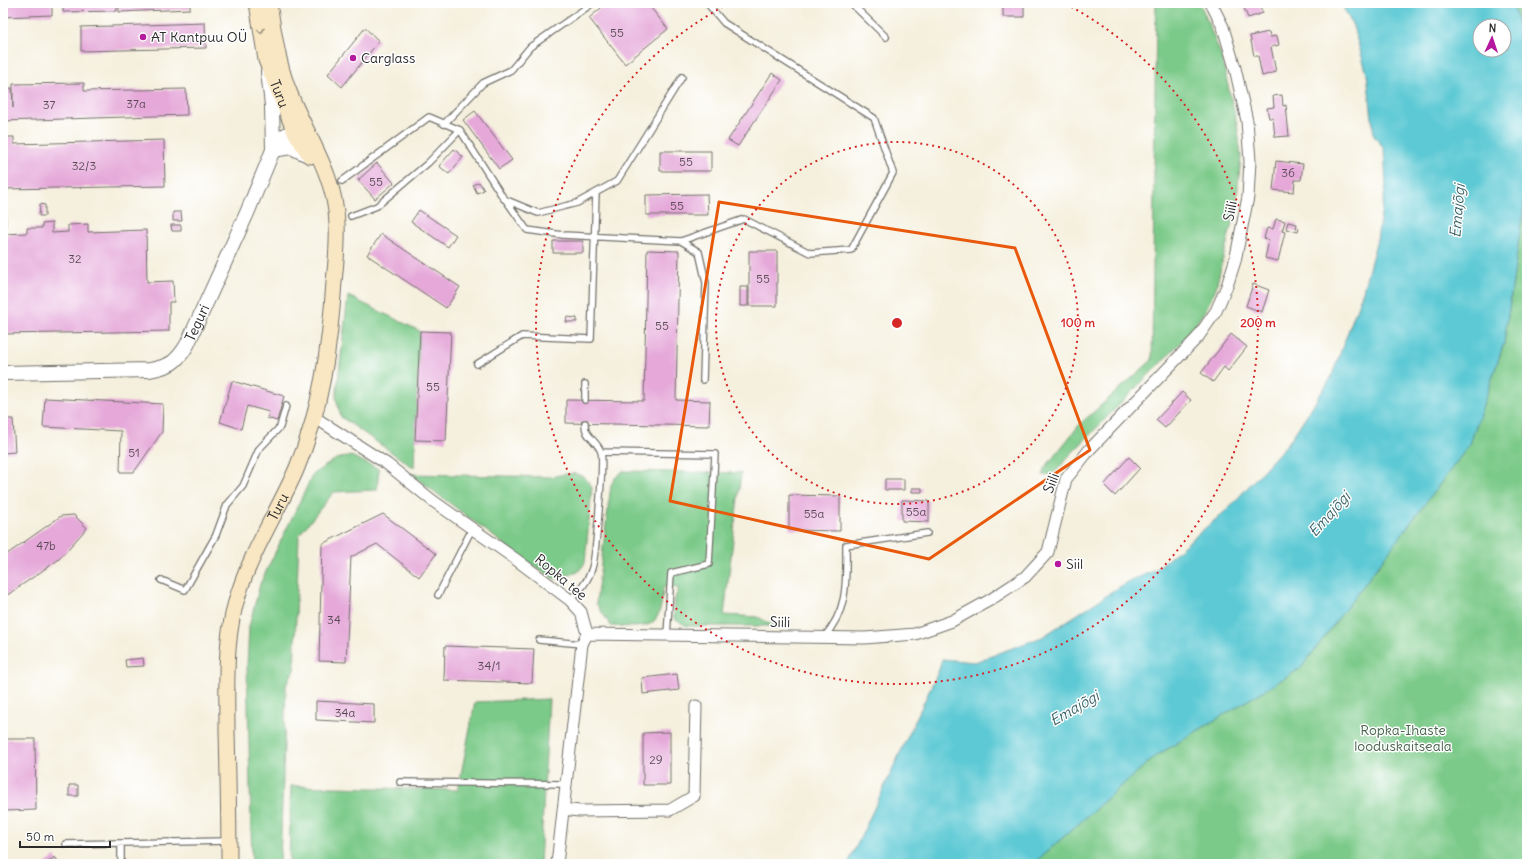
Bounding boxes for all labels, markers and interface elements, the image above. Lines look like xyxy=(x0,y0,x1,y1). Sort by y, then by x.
north arrow xyxy=(1472,18,1512,58)
text: N xyxy=(1488,21,1497,35)
house number: 55 xyxy=(610,25,624,40)
place label: AT Kantpuu OÜ xyxy=(151,28,247,46)
one-way arrow xyxy=(256,28,265,34)
marker: AT Kantpuu OÜ xyxy=(138,32,148,42)
place label: Carglass xyxy=(361,49,415,67)
marker: Carglass xyxy=(348,53,358,63)
street label: Turu xyxy=(266,77,293,110)
house number: 37a xyxy=(126,96,146,111)
house number: 37 xyxy=(43,97,55,112)
house number: 55 xyxy=(679,154,693,169)
house number: 32/3 xyxy=(72,158,96,173)
house number: 36 xyxy=(1281,165,1295,180)
house number: 55 xyxy=(369,174,383,189)
water label: Emajõgi xyxy=(1445,182,1469,239)
house number: 55 xyxy=(670,198,684,213)
street label: Siili xyxy=(1219,199,1241,223)
house number: 32 xyxy=(68,251,82,266)
house number: 55 xyxy=(756,271,770,286)
street label: Teguri xyxy=(181,302,213,344)
text: 100 m xyxy=(1061,315,1095,330)
text: 200 m xyxy=(1240,315,1276,330)
centre of rings xyxy=(890,316,904,330)
house number: 55 xyxy=(655,318,669,333)
house number: 55 xyxy=(426,379,440,394)
house number: 51 xyxy=(128,445,140,460)
street label: Siili xyxy=(1039,470,1063,496)
water label: Emajõgi xyxy=(1304,486,1355,540)
street label: Turu xyxy=(264,490,293,524)
house number: 55a xyxy=(906,504,926,519)
house number: 55a xyxy=(804,506,824,521)
house number: 47b xyxy=(36,538,56,553)
street label: Ropka tee xyxy=(531,550,591,604)
place label: Siil xyxy=(1066,555,1083,573)
marker: Siil xyxy=(1053,559,1063,569)
house number: 34 xyxy=(327,612,341,627)
street label: Siili xyxy=(770,613,790,631)
house number: 34/1 xyxy=(478,658,500,673)
water label: Emajõgi xyxy=(1046,685,1104,730)
house number: 34a xyxy=(335,705,355,720)
park label: Ropka-Ihaste looduskaitseala xyxy=(1354,721,1452,755)
house number: 29 xyxy=(649,752,663,767)
scale bar xyxy=(20,823,110,849)
text: 50 m xyxy=(26,829,55,844)

